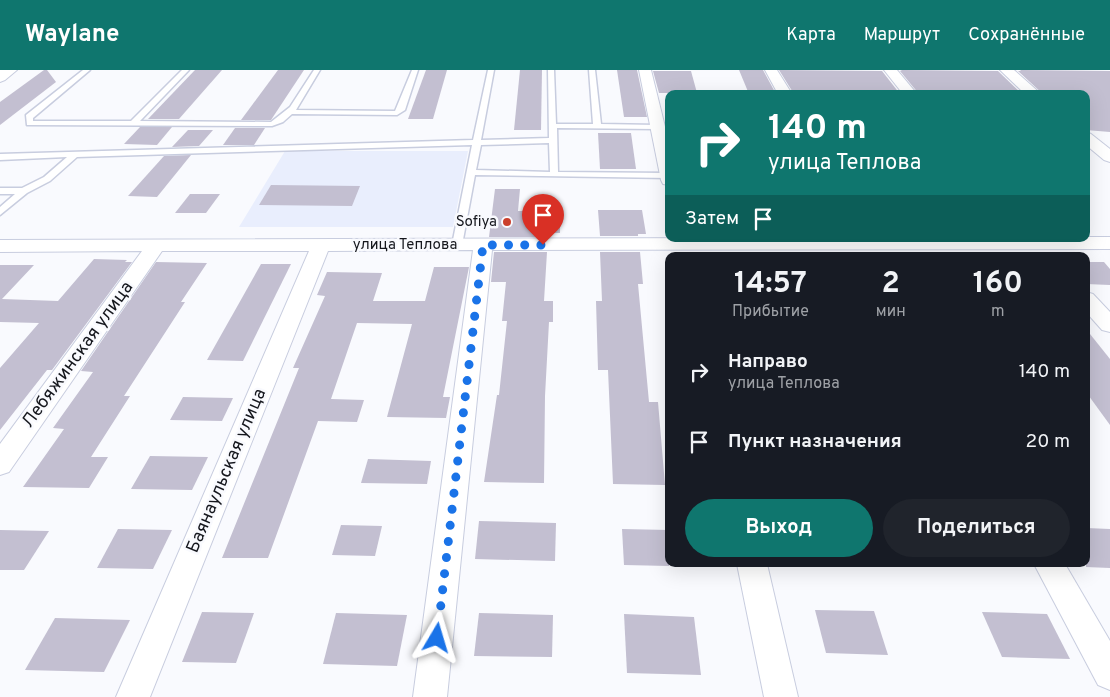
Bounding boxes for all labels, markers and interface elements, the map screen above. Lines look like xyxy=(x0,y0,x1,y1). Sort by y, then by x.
text: Waylane xyxy=(25,20,119,50)
text: Карта xyxy=(786,24,836,47)
text: Маршрут xyxy=(864,24,940,47)
text: Сохранённые xyxy=(968,24,1085,47)
text: 140 m xyxy=(768,107,867,151)
icon: right xyxy=(685,110,750,175)
text: улица Теплова xyxy=(768,150,921,177)
pin xyxy=(522,194,564,245)
icon: arrive xyxy=(529,201,557,229)
icon: arrive xyxy=(749,205,777,233)
text: Затем xyxy=(685,207,739,231)
place label: Sofiya xyxy=(456,213,497,232)
marker: Sofiya xyxy=(501,216,513,228)
street label: улица Теплова xyxy=(353,236,457,255)
text: 14:57 xyxy=(734,266,807,303)
text: 2 xyxy=(882,266,900,303)
text: 160 xyxy=(973,266,1023,303)
street label: Лебяжинская улица xyxy=(17,277,139,433)
text: Прибытие xyxy=(732,302,809,322)
text: мин xyxy=(876,302,906,322)
text: m xyxy=(991,302,1005,322)
text: Направо xyxy=(728,350,808,374)
icon: right xyxy=(685,358,713,386)
text: 140 m xyxy=(1019,360,1070,384)
text: улица Теплова xyxy=(728,374,840,394)
street label: Баянаульская улица xyxy=(182,385,272,557)
icon: arrive xyxy=(685,428,713,456)
text: Пункт назначения xyxy=(728,430,902,454)
text: 20 m xyxy=(1026,430,1070,454)
button: Выход xyxy=(685,499,873,557)
button: Поделиться xyxy=(883,499,1070,557)
position arrow xyxy=(410,611,462,663)

